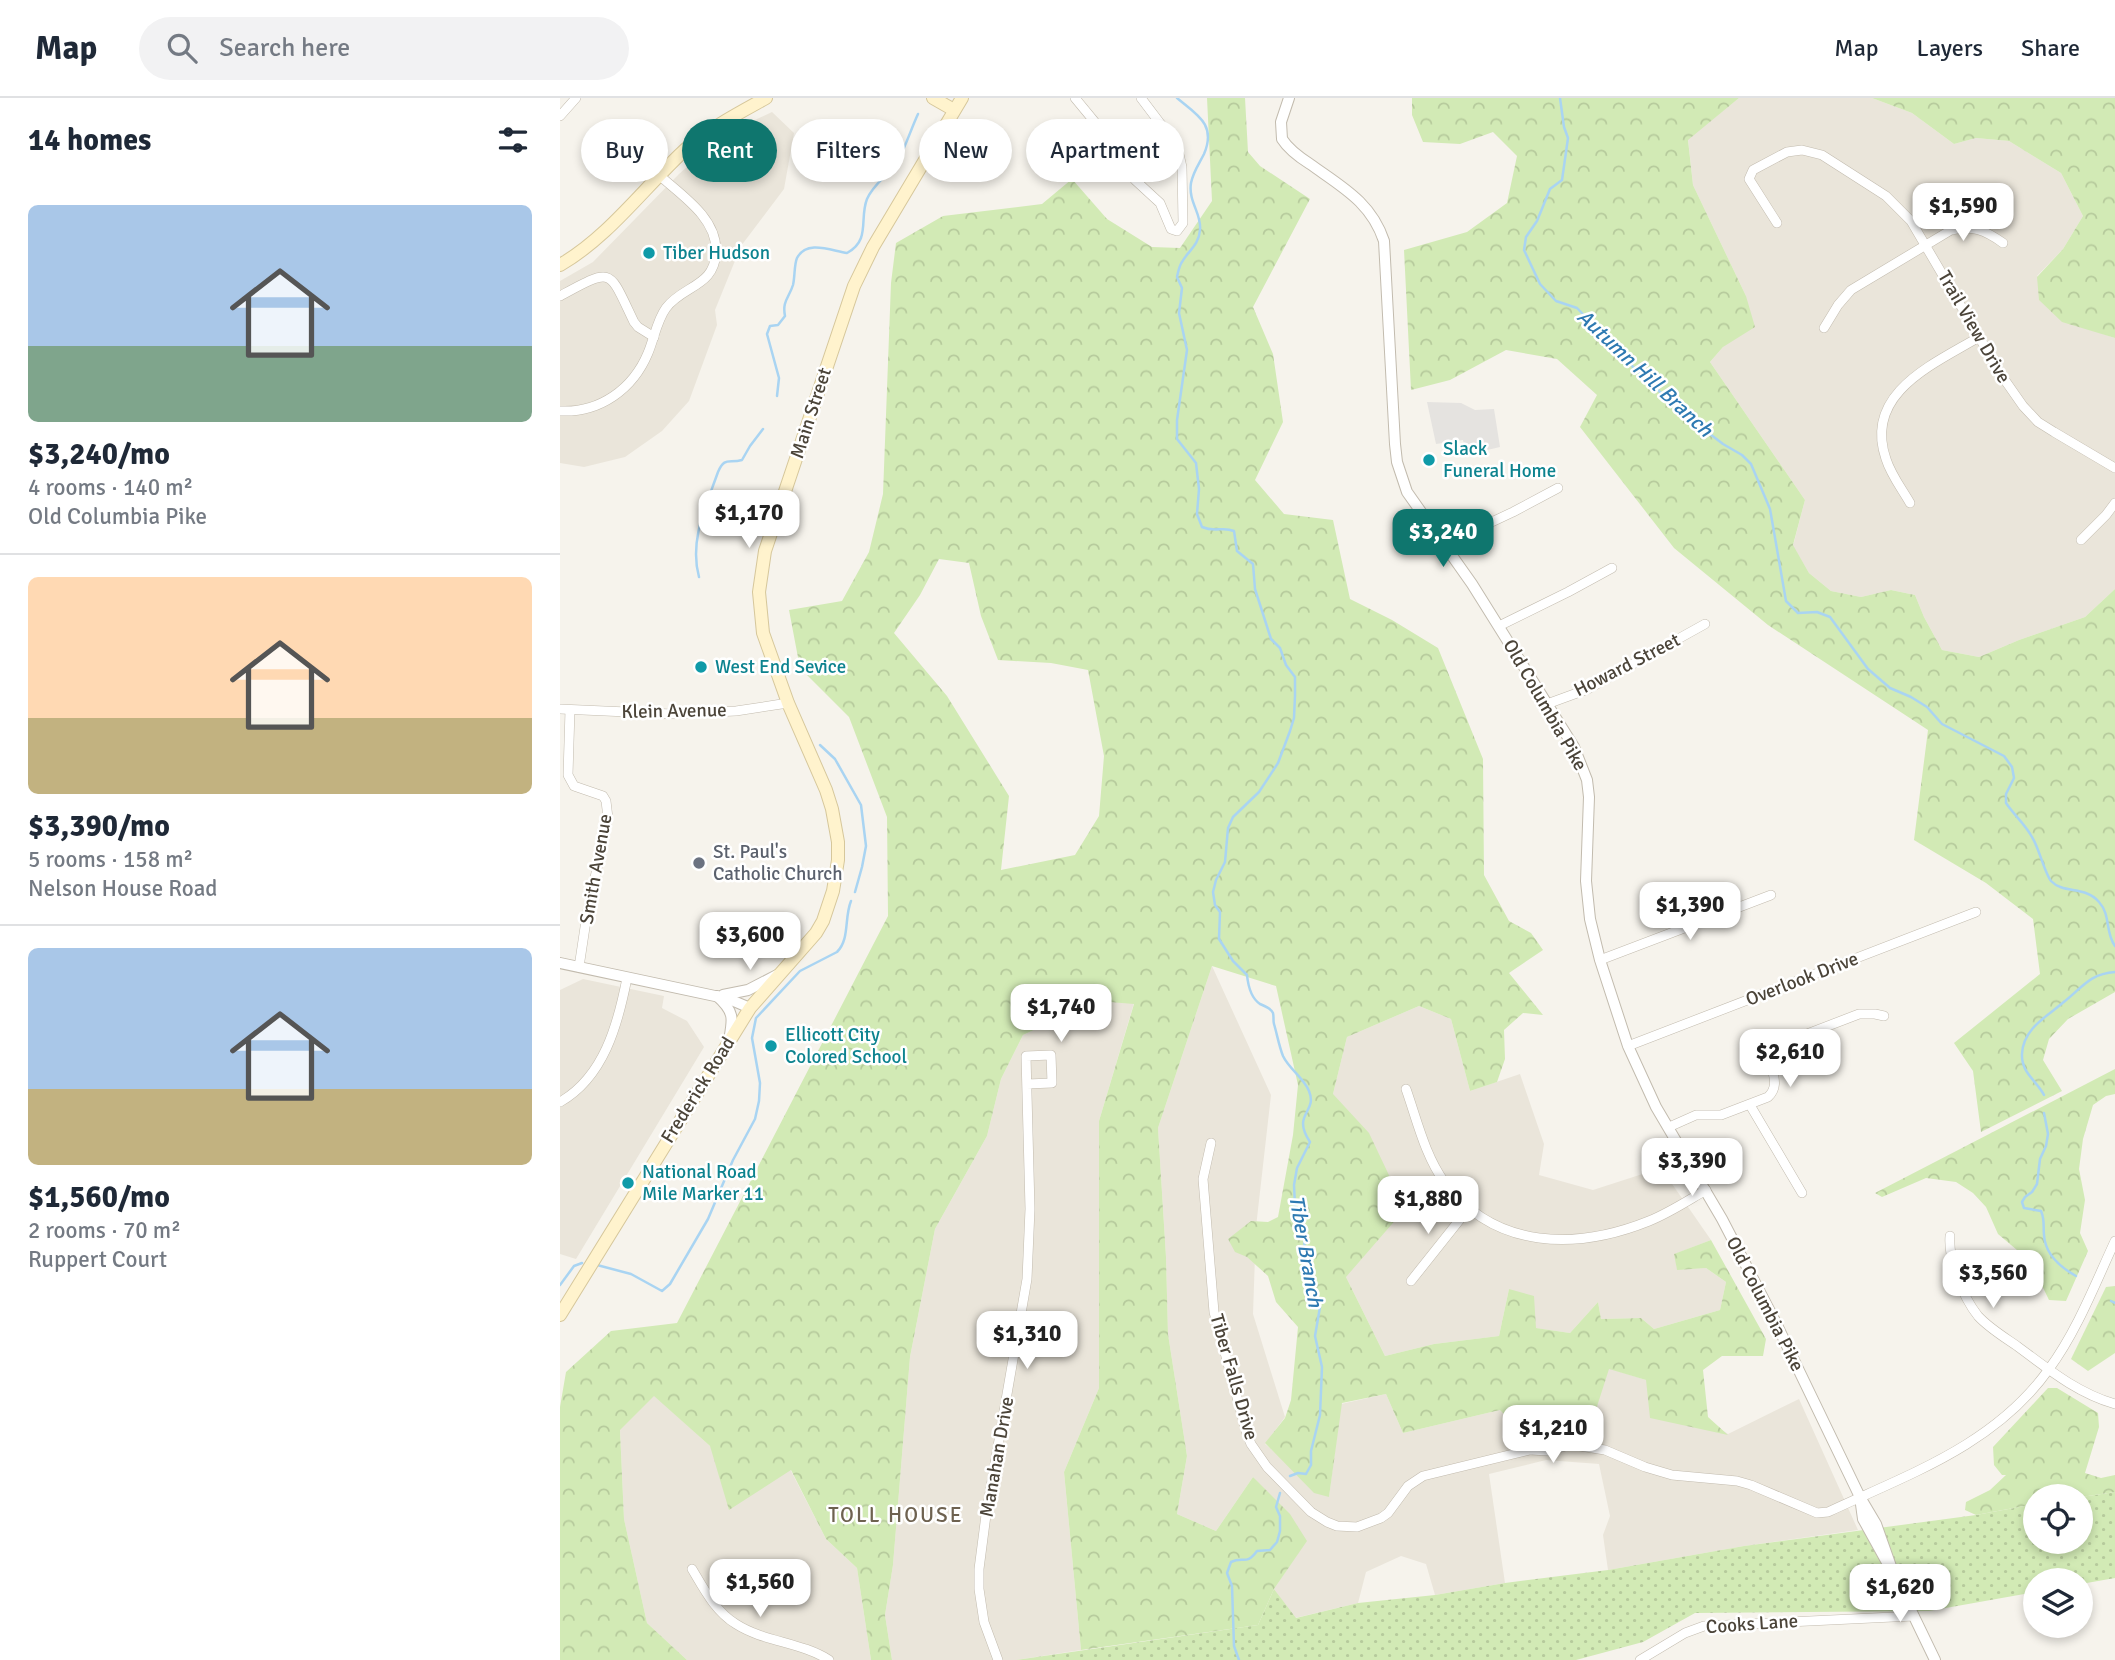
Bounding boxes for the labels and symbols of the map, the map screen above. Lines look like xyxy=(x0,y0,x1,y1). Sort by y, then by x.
pin: $1,590 xyxy=(1906,184,2020,243)
place label: Tiber Hudson xyxy=(663,241,770,265)
marker: Tiber Hudson xyxy=(641,245,657,261)
street label: Trail View Drive xyxy=(1932,267,2016,387)
water label: Autumn Hill Branch xyxy=(1572,304,1719,443)
street label: Main Street xyxy=(785,364,837,462)
place label: Slack Funeral Home xyxy=(1443,437,1556,483)
marker: Slack Funeral Home xyxy=(1421,452,1437,468)
pin: $1,170 xyxy=(692,490,806,550)
pin: $3,240 xyxy=(1386,510,1500,569)
street label: Howard Street xyxy=(1570,628,1685,702)
street label: Old Columbia Pike xyxy=(1498,635,1592,775)
place label: West End Sevice xyxy=(715,655,846,679)
marker: West End Sevice xyxy=(693,659,709,675)
street label: Klein Avenue xyxy=(621,698,727,724)
street label: Smith Avenue xyxy=(575,812,617,926)
place label: St. Paul's Catholic Church xyxy=(713,840,843,886)
marker: St. Paul's Catholic Church xyxy=(691,855,707,871)
pin: $1,390 xyxy=(1633,882,1747,942)
pin: $3,600 xyxy=(693,912,807,972)
street label: Overlook Drive xyxy=(1742,947,1862,1011)
pin: $1,740 xyxy=(1004,984,1118,1044)
place label: Ellicott City Colored School xyxy=(785,1023,907,1069)
pin: $2,610 xyxy=(1733,1030,1847,1089)
street label: Frederick Road xyxy=(656,1032,740,1148)
marker: Ellicott City Colored School xyxy=(763,1038,779,1054)
pin: $3,390 xyxy=(1635,1138,1749,1198)
place label: National Road Mile Marker 11 xyxy=(642,1160,764,1206)
marker: National Road Mile Marker 11 xyxy=(620,1175,636,1191)
pin: $1,880 xyxy=(1371,1176,1485,1236)
water label: Tiber Branch xyxy=(1283,1193,1329,1310)
street label: Old Columbia Pike xyxy=(1721,1233,1809,1375)
pin: $3,560 xyxy=(1936,1250,2050,1310)
street label: Tiber Falls Drive xyxy=(1205,1311,1263,1443)
pin: $1,310 xyxy=(970,1312,1084,1371)
street label: Manahan Drive xyxy=(975,1395,1019,1519)
pin: $1,210 xyxy=(1496,1406,1610,1465)
district label: TOLL HOUSE xyxy=(828,1502,964,1528)
pin: $1,560 xyxy=(703,1560,817,1619)
pin: $1,620 xyxy=(1843,1564,1957,1624)
street label: Cooks Lane xyxy=(1705,1609,1799,1639)

